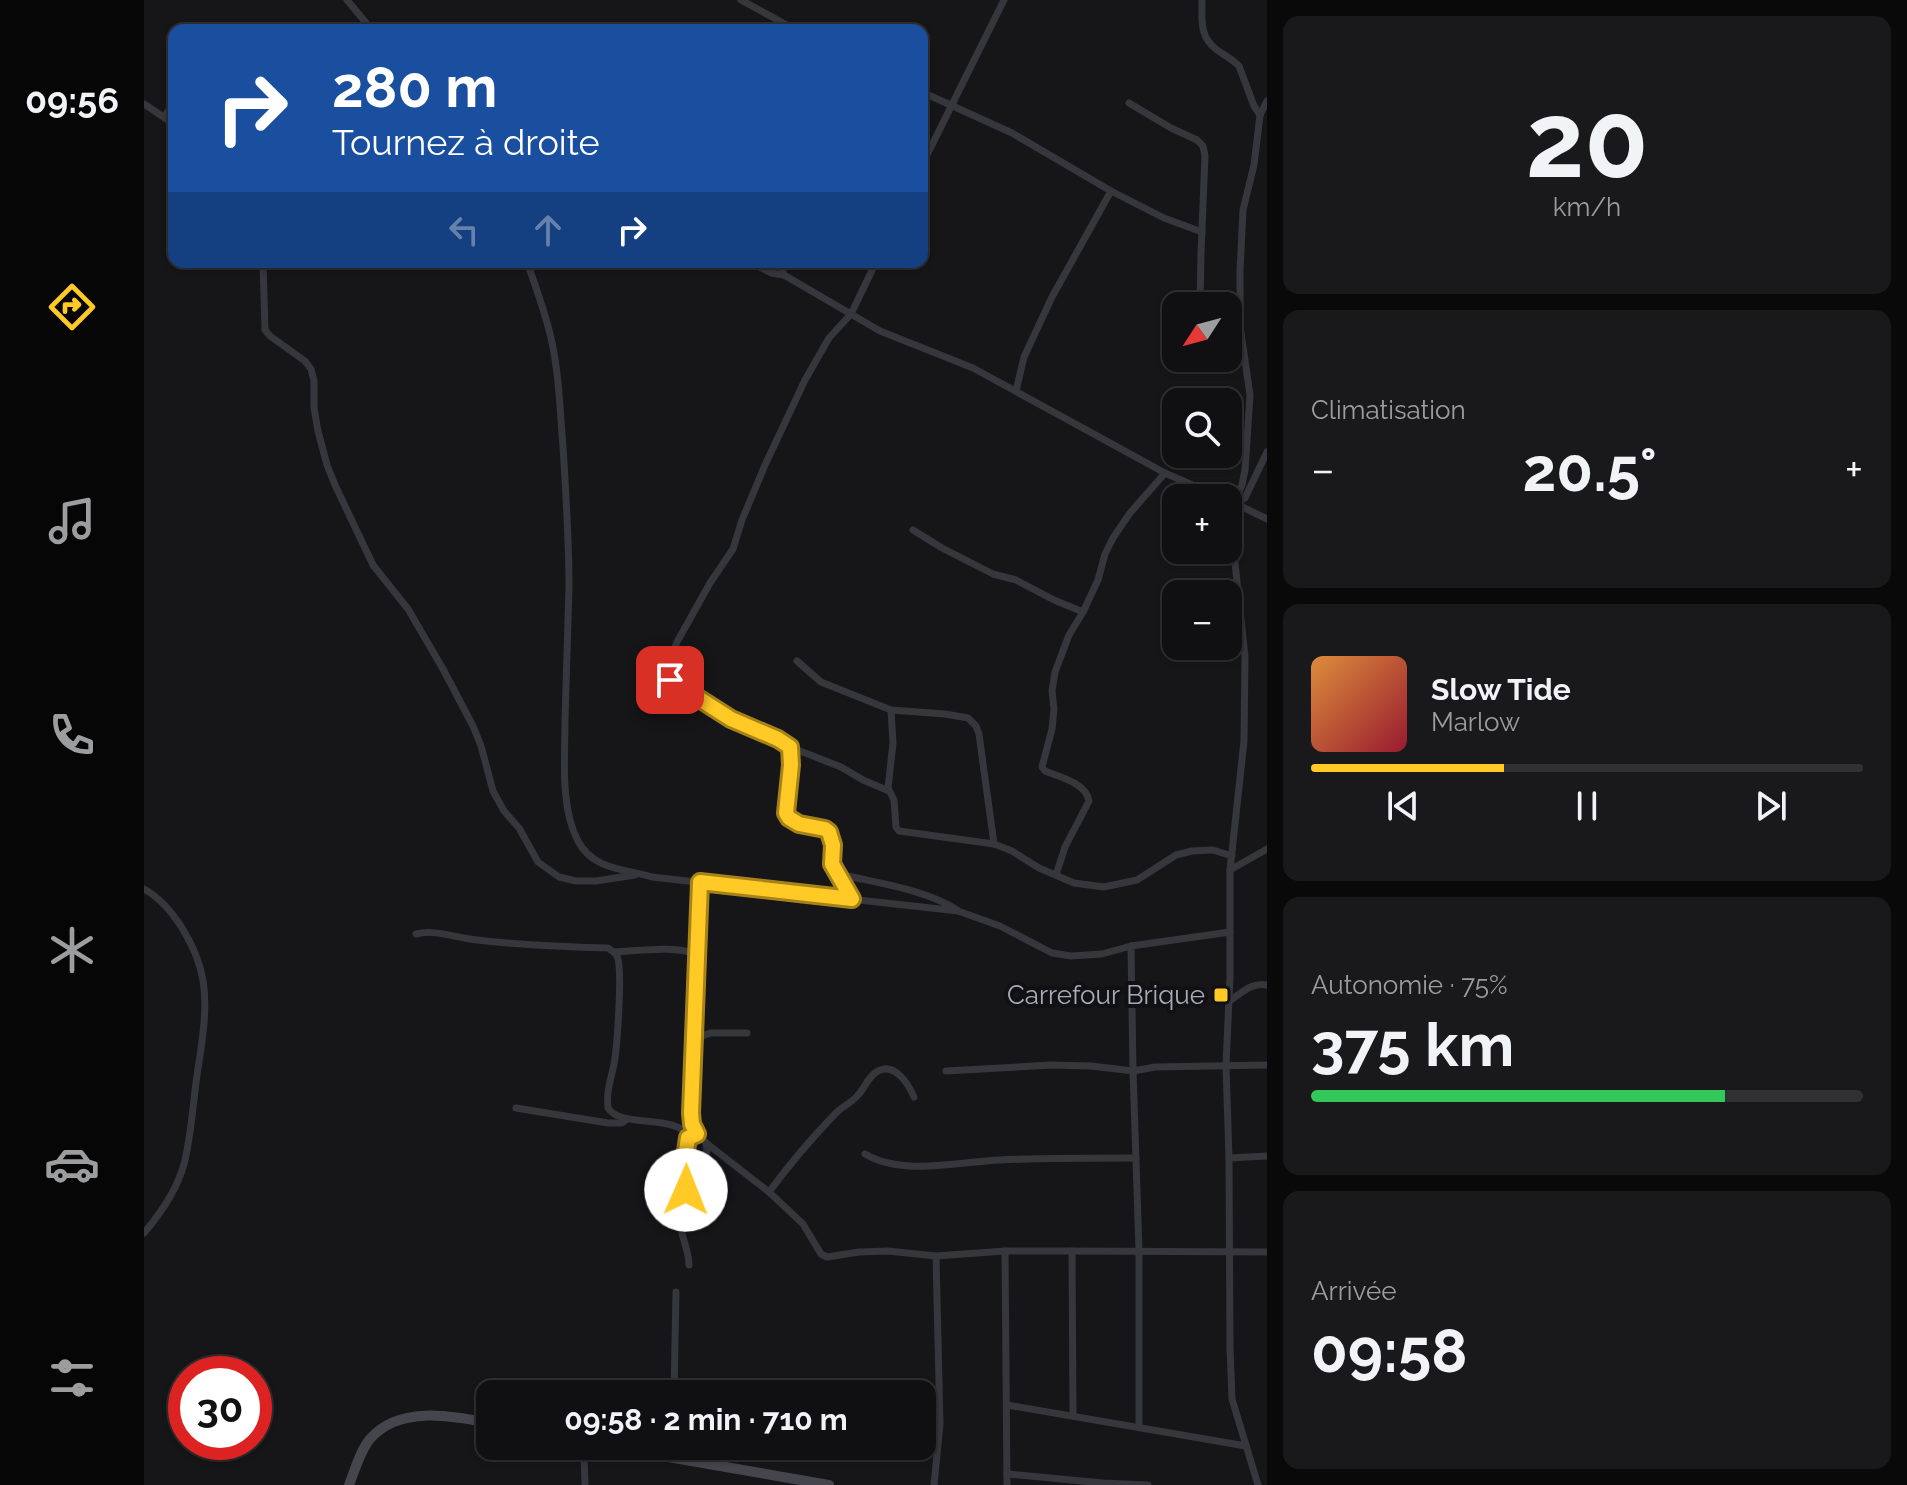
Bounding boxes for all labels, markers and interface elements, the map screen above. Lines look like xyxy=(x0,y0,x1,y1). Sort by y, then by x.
text: 280 m xyxy=(332,54,497,120)
icon: right xyxy=(200,56,304,160)
text: 09:56 xyxy=(25,79,119,121)
text: 20 xyxy=(1526,79,1648,201)
text: Tournez à droite xyxy=(332,121,600,163)
text: km/h xyxy=(1553,192,1621,222)
icon: left xyxy=(442,208,486,252)
icon: ahead xyxy=(526,208,570,252)
icon: right xyxy=(610,208,654,252)
icon: directions xyxy=(44,279,100,335)
north arrow xyxy=(1162,292,1242,372)
map controls xyxy=(1162,292,1242,660)
button: search xyxy=(1162,388,1242,468)
text: Climatisation xyxy=(1311,395,1466,425)
text: 20.5° xyxy=(1522,435,1657,505)
text: − xyxy=(1311,444,1335,495)
text: + xyxy=(1845,444,1863,495)
button: + xyxy=(1162,484,1242,564)
icon: music xyxy=(44,493,100,549)
button: − xyxy=(1162,580,1242,660)
pin xyxy=(636,646,704,714)
icon: arrive xyxy=(648,658,692,702)
text: Slow Tide xyxy=(1431,672,1571,707)
icon: phone xyxy=(44,707,100,763)
text: Marlow xyxy=(1431,707,1520,737)
icon: previous xyxy=(1381,784,1425,828)
icon: pause xyxy=(1565,784,1609,828)
icon: next xyxy=(1749,784,1793,828)
icon: climate xyxy=(44,922,100,978)
text: Autonomie · 75% xyxy=(1311,970,1508,1000)
place label: Carrefour Brique xyxy=(1007,980,1205,1010)
marker: Carrefour Brique xyxy=(1212,986,1230,1004)
text: 375 km xyxy=(1311,1010,1514,1080)
icon: car xyxy=(44,1136,100,1192)
position arrow xyxy=(644,1148,728,1232)
text: Arrivée xyxy=(1311,1276,1396,1306)
text: 09:58 xyxy=(1311,1316,1467,1386)
icon: filters xyxy=(44,1350,100,1406)
speed limit sign: 30 xyxy=(168,1356,272,1460)
text: 09:58 · 2 min · 710 m xyxy=(564,1402,848,1437)

